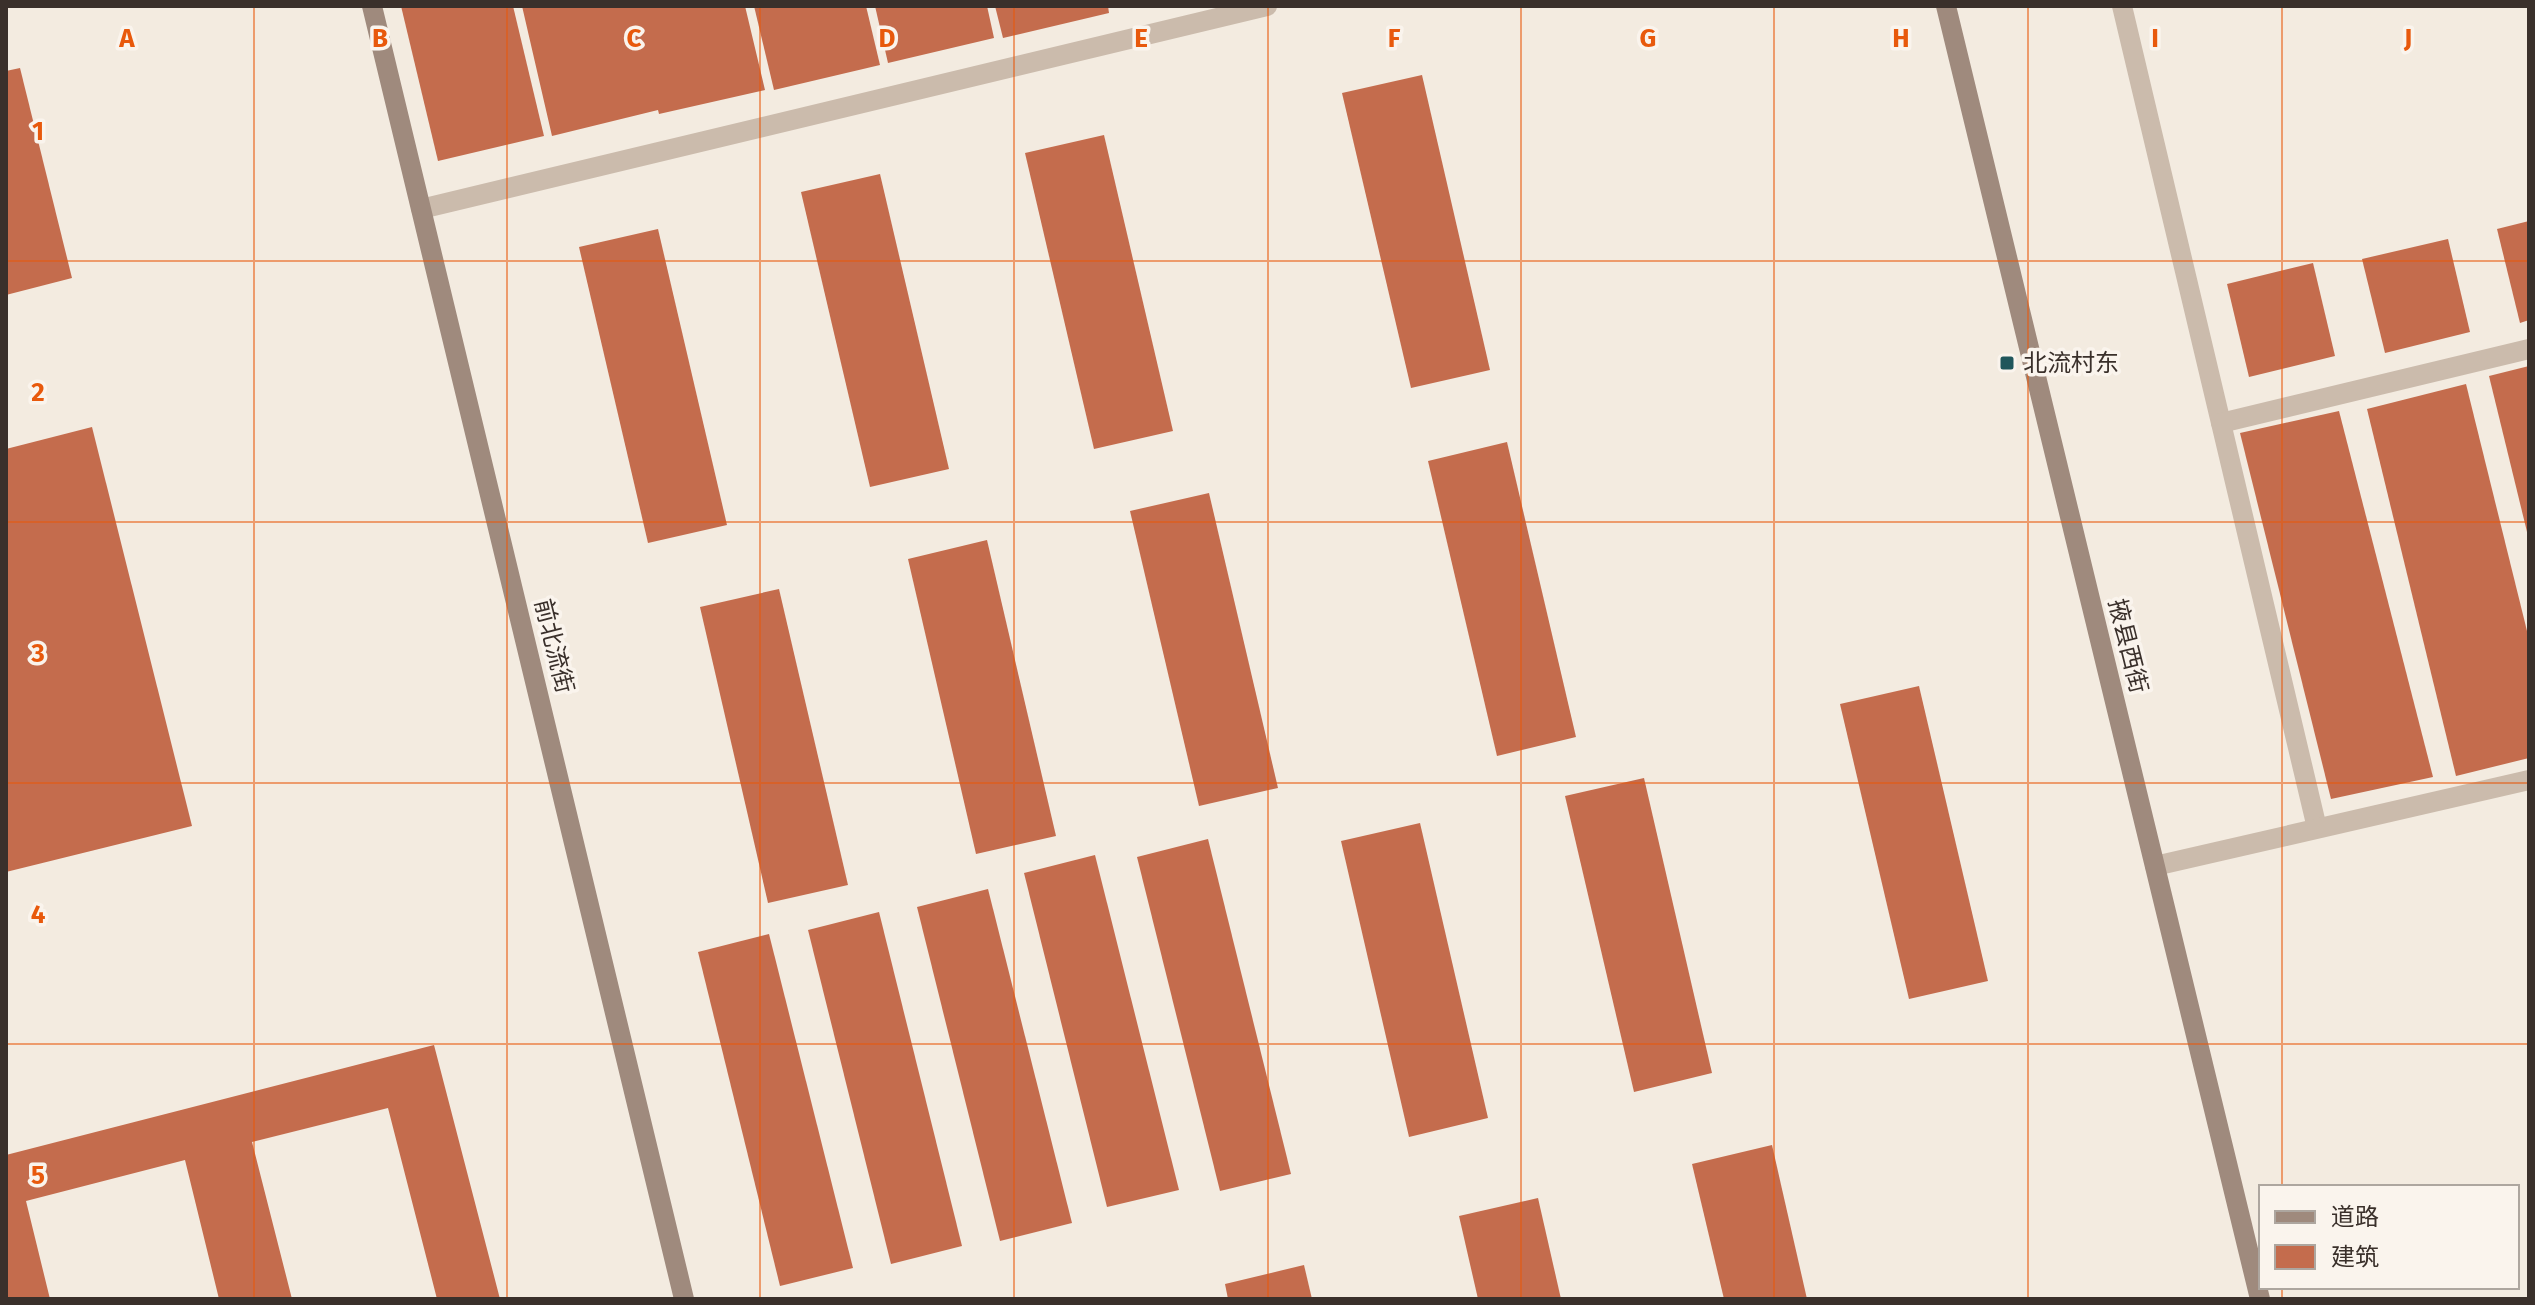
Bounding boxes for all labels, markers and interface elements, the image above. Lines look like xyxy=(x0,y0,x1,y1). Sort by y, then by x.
text: A xyxy=(118,23,135,54)
text: B xyxy=(372,23,388,54)
text: C xyxy=(627,23,642,54)
text: D xyxy=(879,23,896,54)
text: E xyxy=(1134,23,1148,54)
text: F xyxy=(1388,23,1401,54)
text: G xyxy=(1640,23,1656,54)
text: H xyxy=(1892,23,1910,54)
text: I xyxy=(2151,23,2159,54)
text: J xyxy=(2403,23,2412,54)
text: 1 xyxy=(32,116,44,147)
place label: 北流村东 xyxy=(2023,349,2119,377)
marker: 北流村东 xyxy=(1998,354,2016,372)
text: 2 xyxy=(31,377,45,408)
street label: 前北流街 xyxy=(529,596,579,696)
street label: 掖县西街 xyxy=(2103,596,2153,696)
text: 3 xyxy=(30,638,45,669)
text: 4 xyxy=(31,899,46,930)
text: 5 xyxy=(31,1160,45,1191)
legend xyxy=(2259,1185,2519,1289)
text: 道路 xyxy=(2331,1203,2379,1231)
text: 建筑 xyxy=(2331,1243,2379,1271)

